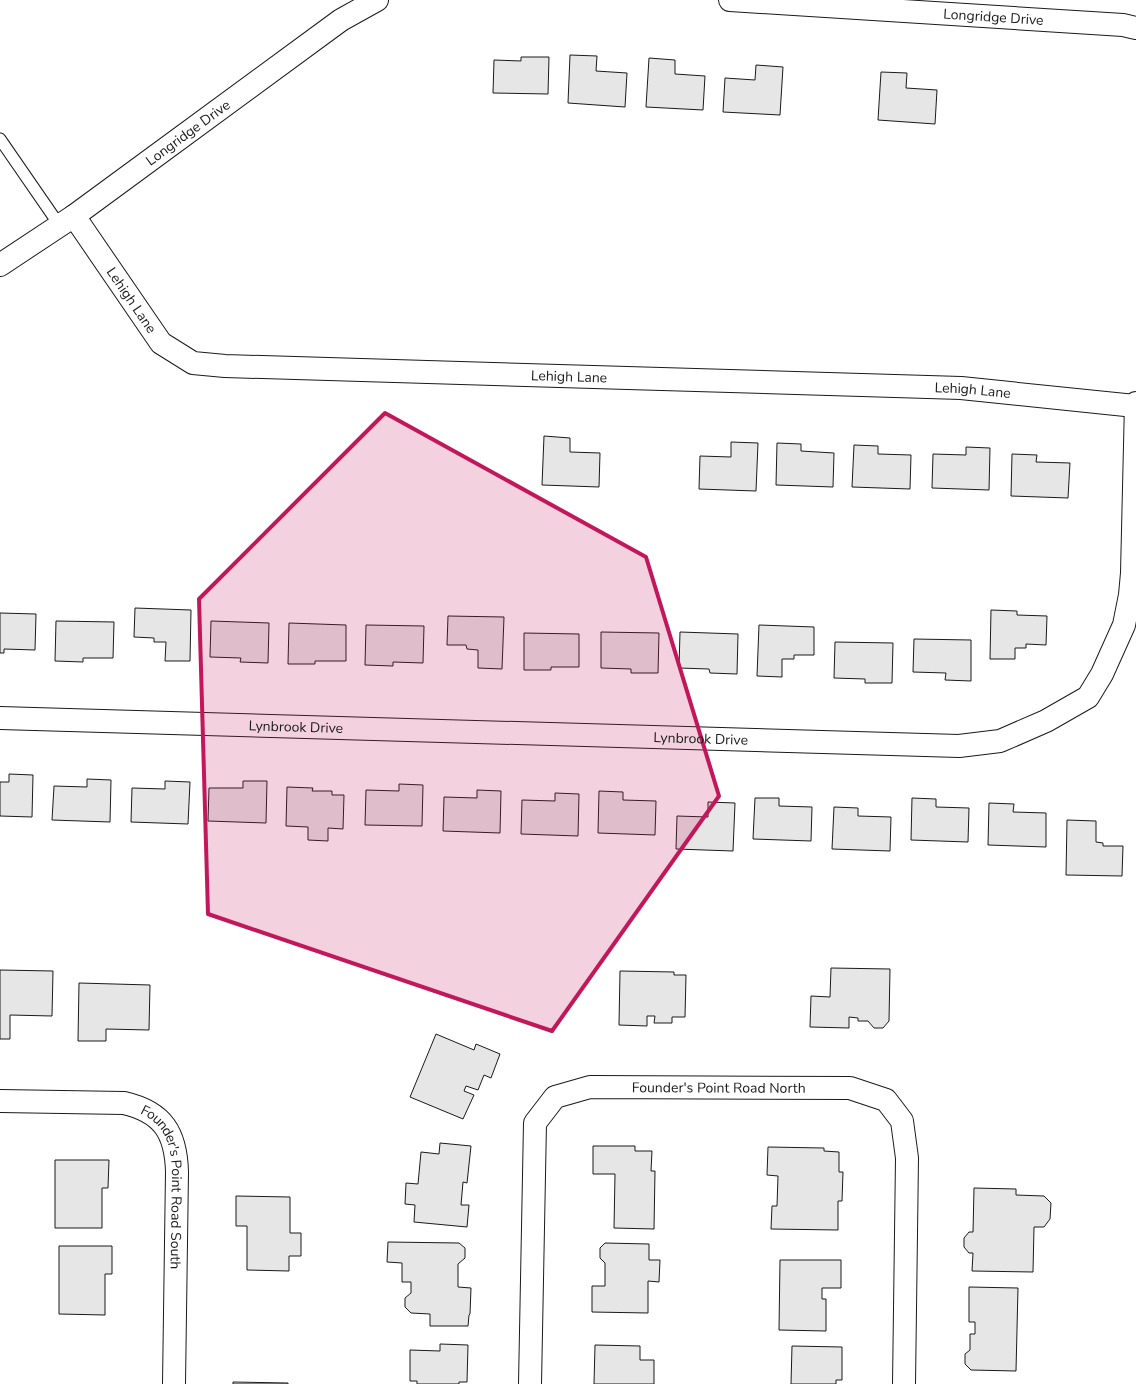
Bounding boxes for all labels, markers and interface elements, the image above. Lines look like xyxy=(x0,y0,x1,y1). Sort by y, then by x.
street label: Longridge Drive xyxy=(943,4,1044,29)
street label: Longridge Drive xyxy=(142,95,234,170)
street label: Lehigh Lane xyxy=(102,263,161,337)
street label: Lehigh Lane xyxy=(531,366,608,387)
street label: Lehigh Lane xyxy=(934,378,1012,403)
street label: Lynbrook Drive xyxy=(248,716,343,738)
street label: Lynbrook Drive xyxy=(653,728,748,749)
street label: Founder's Point Road North xyxy=(632,1078,806,1097)
street label: Founder's Point Road South xyxy=(138,1100,187,1269)

